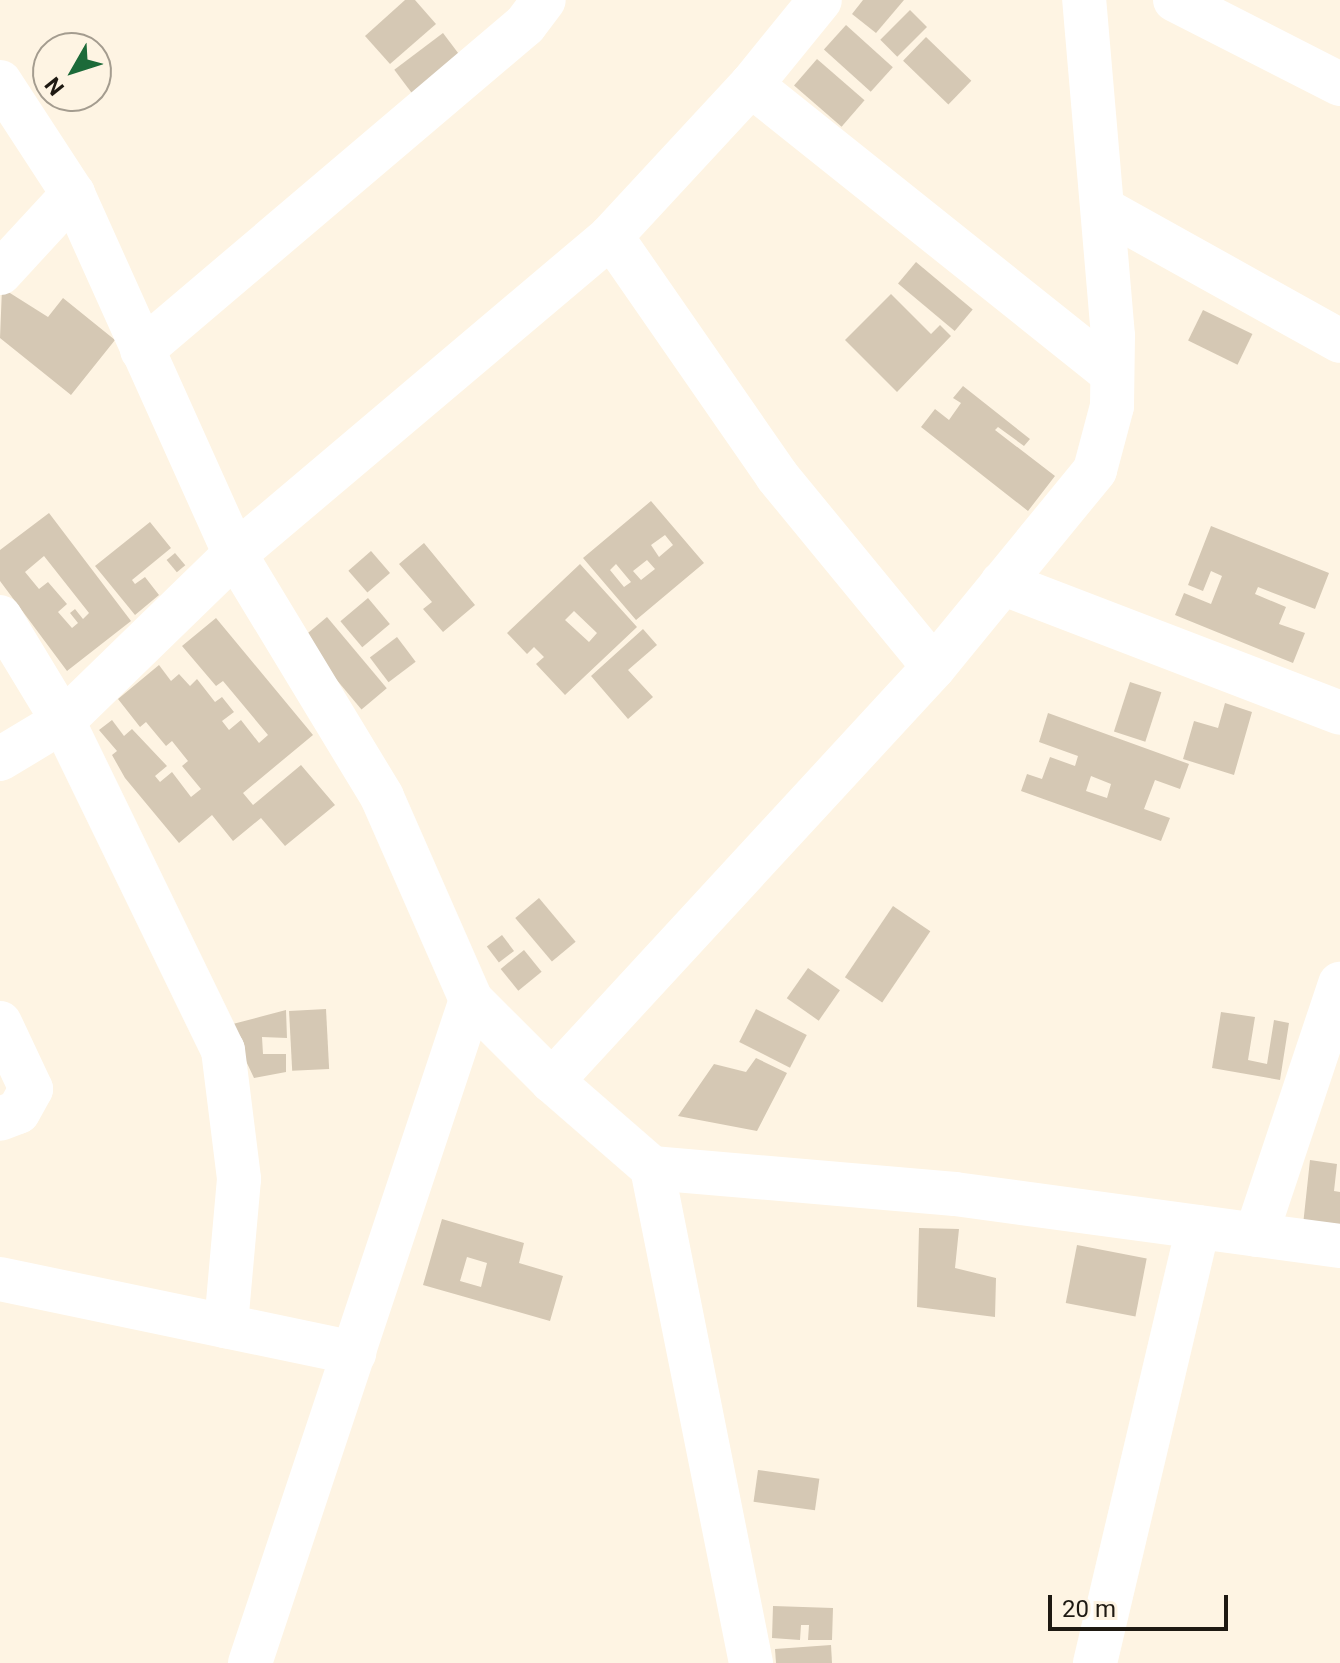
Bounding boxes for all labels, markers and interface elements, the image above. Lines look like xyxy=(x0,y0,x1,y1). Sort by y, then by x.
north arrow xyxy=(32,32,112,112)
text: N xyxy=(40,72,69,100)
scale bar xyxy=(1052,1579,1232,1629)
text: 20 m xyxy=(1062,1595,1116,1623)

